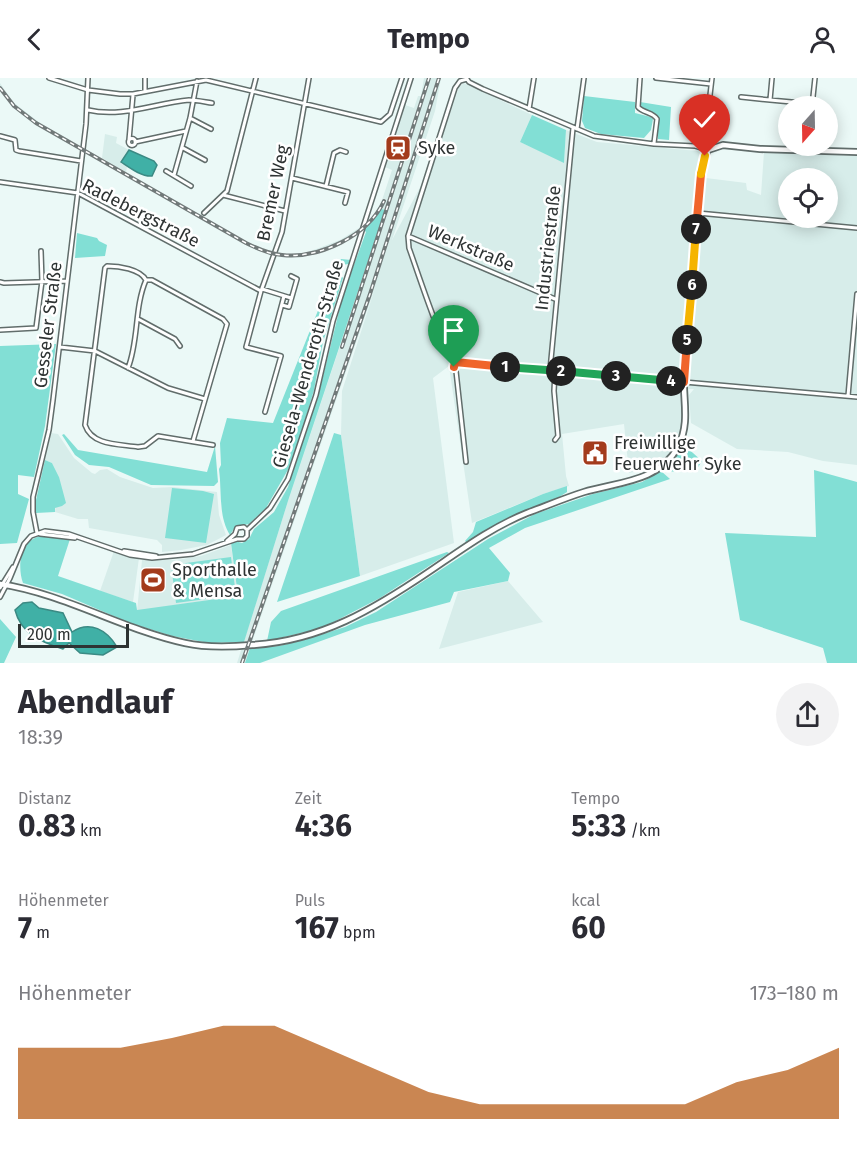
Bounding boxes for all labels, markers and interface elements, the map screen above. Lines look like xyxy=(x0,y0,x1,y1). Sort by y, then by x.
icon: back xyxy=(18,23,51,56)
text: Tempo xyxy=(387,23,470,55)
icon: person xyxy=(806,23,839,56)
pin xyxy=(679,94,730,156)
north arrow xyxy=(778,96,838,156)
map controls xyxy=(778,96,838,228)
icon: check xyxy=(688,103,721,136)
station icon: Syke xyxy=(383,133,413,163)
place label: Syke xyxy=(418,137,455,159)
street label: Bremer Weg xyxy=(252,142,294,243)
button: locate xyxy=(778,168,838,228)
street label: Radebergstraße xyxy=(79,174,203,252)
street label: Industriestraße xyxy=(531,185,565,311)
pin: 7 xyxy=(681,214,711,244)
text: 7 xyxy=(692,219,700,238)
street label: Werkstraße xyxy=(424,220,518,276)
street label: Giesela-Wenderoth-Straße xyxy=(268,257,348,471)
street label: Gesseler Straße xyxy=(29,261,67,389)
pin: 6 xyxy=(677,270,707,300)
text: 6 xyxy=(687,275,697,294)
pin xyxy=(428,305,479,367)
icon: arrive xyxy=(437,314,470,347)
pin: 5 xyxy=(672,325,702,355)
text: 5 xyxy=(683,330,691,349)
pin: 1 xyxy=(490,352,520,382)
pin: 2 xyxy=(546,356,576,386)
text: 1 xyxy=(501,357,509,376)
text: 2 xyxy=(557,361,565,380)
pin: 3 xyxy=(601,361,631,391)
text: 3 xyxy=(612,366,620,385)
pin: 4 xyxy=(656,366,686,396)
text: 4 xyxy=(666,371,676,390)
place label: Freiwillige Feuerwehr Syke xyxy=(614,432,742,475)
public building icon: Freiwillige Feuerwehr Syke xyxy=(580,438,610,468)
place label: Sporthalle & Mensa xyxy=(172,559,257,602)
sports icon: Sporthalle & Mensa xyxy=(138,565,168,595)
scale bar xyxy=(18,621,129,648)
text: 200 m xyxy=(27,625,71,644)
text: Abendlauf xyxy=(18,682,173,722)
button: share xyxy=(776,683,839,746)
text: 18:39 xyxy=(18,725,63,749)
text: Distanz xyxy=(18,789,71,808)
text: Zeit xyxy=(295,789,322,808)
text: Tempo xyxy=(571,789,620,808)
text: 0.83 xyxy=(18,808,76,844)
text: 4:36 xyxy=(295,808,352,844)
text: 5:33 xyxy=(571,808,626,844)
text: km xyxy=(76,821,102,840)
text: /km xyxy=(626,821,661,840)
text: Höhenmeter xyxy=(18,891,109,910)
text: Puls xyxy=(295,891,325,910)
text: kcal xyxy=(571,891,600,910)
text: 7 xyxy=(18,910,32,946)
text: 167 xyxy=(295,910,339,946)
text: 60 xyxy=(571,910,606,946)
text: m xyxy=(32,923,50,942)
text: bpm xyxy=(339,923,376,942)
text: Höhenmeter xyxy=(18,981,131,1005)
text: 173–180 m xyxy=(749,981,839,1005)

